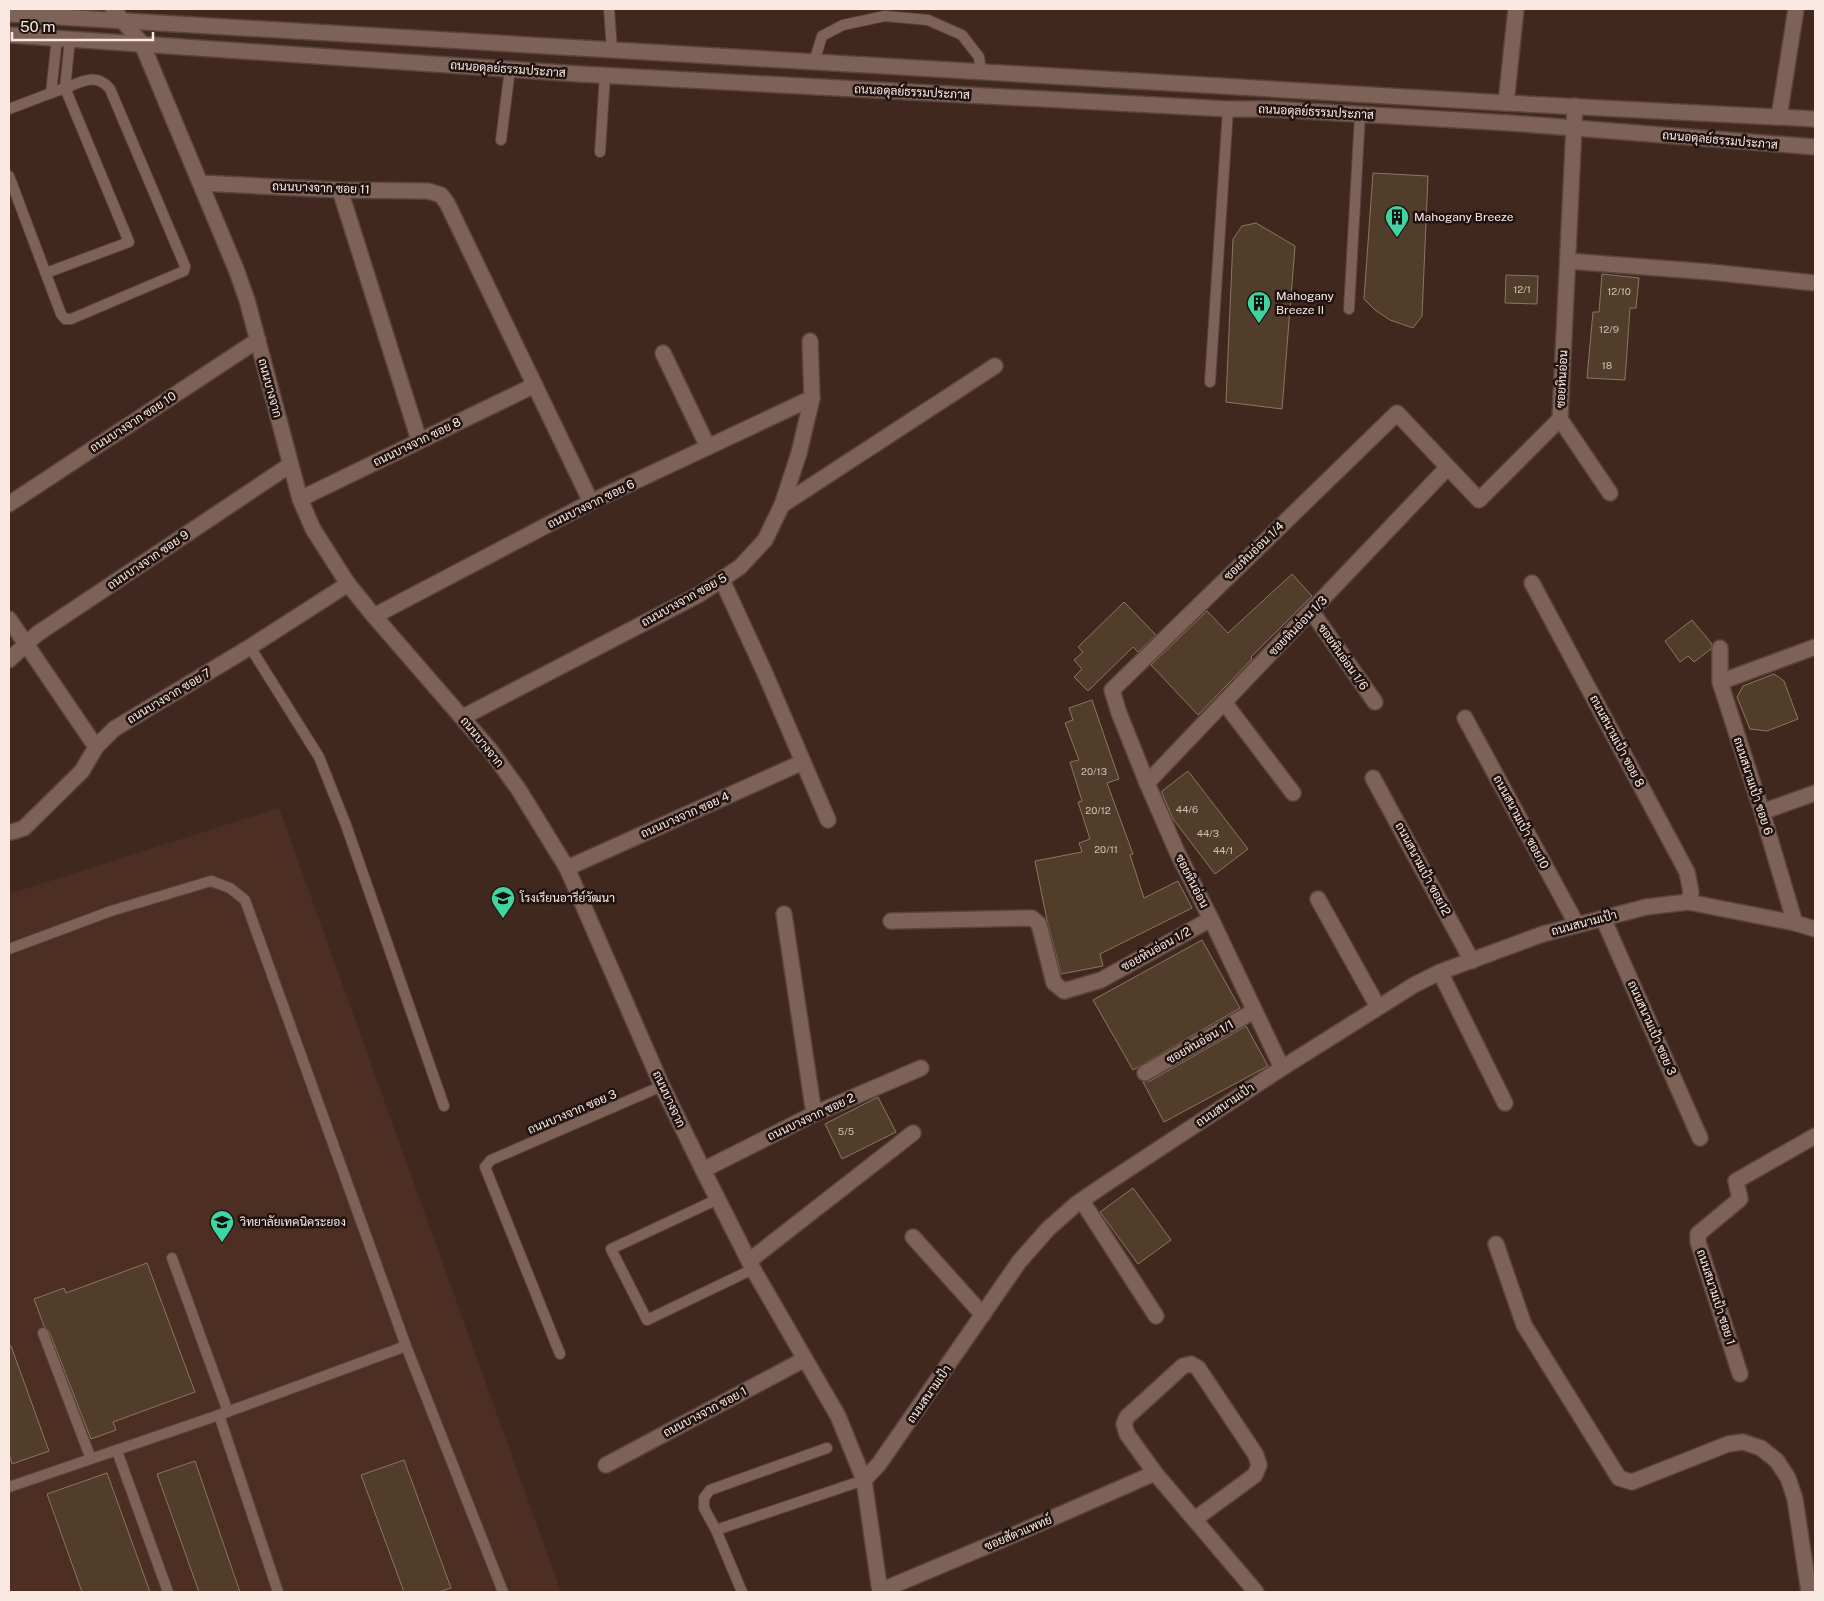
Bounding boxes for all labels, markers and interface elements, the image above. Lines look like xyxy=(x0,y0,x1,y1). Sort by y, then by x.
scale bar xyxy=(12,10,154,42)
text: 50 m xyxy=(20,18,55,35)
street label: ถนนอดุลย์ธรรมประภาส xyxy=(450,57,566,82)
street label: ถนนอดุลย์ธรรมประภาส xyxy=(854,81,970,104)
street label: ถนนอดุลย์ธรรมประภาส xyxy=(1258,101,1374,124)
street label: ถนนอดุลย์ธรรมประภาส xyxy=(1661,127,1778,154)
street label: ถนนบางจาก ซอย 11 xyxy=(272,179,370,197)
building icon: Mahogany Breeze xyxy=(1384,204,1410,238)
place label: Mahogany Breeze xyxy=(1414,210,1514,224)
house number: 12/1 xyxy=(1513,283,1531,295)
house number: 12/10 xyxy=(1607,285,1631,297)
place label: Mahogany Breeze II xyxy=(1276,289,1335,317)
building icon: Mahogany Breeze II xyxy=(1246,290,1272,324)
house number: 12/9 xyxy=(1599,323,1619,335)
street label: ซอยหินอ่อน xyxy=(1553,349,1571,408)
street label: ถนนบางจาก xyxy=(255,357,285,419)
house number: 18 xyxy=(1602,359,1612,371)
street label: ถนนบางจาก ซอย 10 xyxy=(87,389,179,455)
street label: ถนนบางจาก ซอย 8 xyxy=(371,415,463,469)
street label: ถนนบางจาก ซอย 6 xyxy=(545,477,637,531)
street label: ซอยหินอ่อน 1/4 xyxy=(1221,519,1287,583)
street label: ถนนบางจาก ซอย 9 xyxy=(105,528,191,592)
street label: ถนนบางจาก ซอย 5 xyxy=(639,571,729,629)
street label: ซอยหินอ่อน 1/3 xyxy=(1266,593,1330,659)
street label: ซอยหินอ่อน 1/6 xyxy=(1315,621,1371,693)
street label: ถนนบางจาก ซอย 7 xyxy=(125,666,213,726)
street label: ถนนสนามเป้า ซอย 8 xyxy=(1587,693,1647,790)
street label: ถนนบางจาก xyxy=(457,714,507,770)
street label: ถนนสนามเป้า ซอย 6 xyxy=(1731,735,1775,837)
house number: 20/13 xyxy=(1081,765,1107,777)
street label: ถนนสนามเป้า ซอย10 xyxy=(1490,773,1552,871)
street label: ถนนบางจาก ซอย 4 xyxy=(639,789,732,841)
house number: 44/6 xyxy=(1176,803,1198,815)
house number: 20/12 xyxy=(1085,804,1111,816)
street label: ถนนสนามเป้า ซอย12 xyxy=(1392,820,1454,918)
house number: 44/3 xyxy=(1197,827,1219,839)
house number: 20/11 xyxy=(1094,843,1118,855)
house number: 44/1 xyxy=(1213,844,1233,856)
street label: ซอยหินอ่อน xyxy=(1173,852,1212,910)
school or university icon: โรงเรียนอารีย์วัฒนา xyxy=(490,885,516,919)
place label: โรงเรียนอารีย์วัฒนา xyxy=(519,890,615,905)
street label: ถนนสนามเป้า xyxy=(1550,908,1618,938)
street label: ซอยหินอ่อน 1/2 xyxy=(1119,924,1193,974)
street label: ถนนสนามเป้า ซอย 3 xyxy=(1625,978,1679,1078)
street label: ซอยหินอ่อน 1/1 xyxy=(1164,1017,1236,1067)
street label: ถนนบางจาก xyxy=(650,1069,688,1130)
street label: ถนนสนามเป้า xyxy=(1193,1080,1257,1130)
street label: ถนนบางจาก ซอย 3 xyxy=(525,1087,619,1137)
street label: ถนนบางจาก ซอย 2 xyxy=(765,1091,857,1143)
house number: 5/5 xyxy=(838,1125,854,1137)
school or university icon: วิทยาลัยเทคนิคระยอง xyxy=(209,1209,235,1243)
place label: วิทยาลัยเทคนิคระยอง xyxy=(239,1215,346,1229)
street label: ถนนสนามเป้า ซอย 1 xyxy=(1694,1248,1738,1346)
street label: ถนนสนามเป้า xyxy=(904,1362,954,1426)
street label: ถนนบางจาก ซอย 1 xyxy=(661,1384,749,1440)
street label: ซอยสัตวแพทย์ xyxy=(982,1512,1054,1554)

